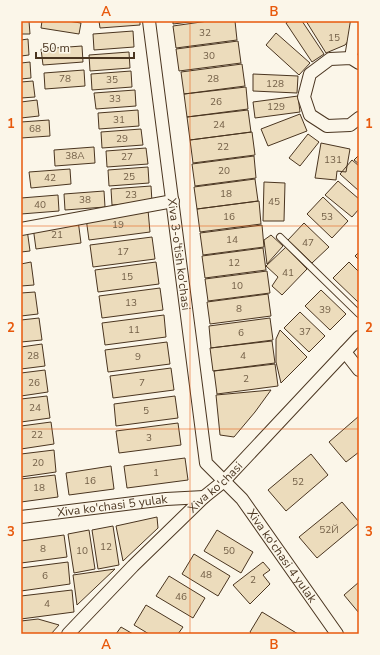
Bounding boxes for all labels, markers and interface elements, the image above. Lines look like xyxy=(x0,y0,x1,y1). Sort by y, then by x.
text: A xyxy=(101,3,111,21)
text: B xyxy=(270,3,279,21)
house number: 32 xyxy=(199,26,211,40)
house number: 15 xyxy=(328,31,340,45)
scale bar xyxy=(36,34,134,60)
text: 50 m xyxy=(42,40,70,56)
house number: 30 xyxy=(203,49,215,63)
house number: 78 xyxy=(59,72,71,86)
house number: 28 xyxy=(207,72,219,86)
house number: 35 xyxy=(106,73,118,87)
house number: 128 xyxy=(266,77,284,91)
house number: 33 xyxy=(109,92,121,106)
house number: 26 xyxy=(210,95,222,109)
house number: 129 xyxy=(267,100,285,114)
house number: 31 xyxy=(113,113,125,127)
text: 1 xyxy=(7,115,15,133)
text: 1 xyxy=(365,115,373,133)
house number: 24 xyxy=(213,118,225,132)
house number: 68 xyxy=(29,122,41,136)
house number: 29 xyxy=(116,132,128,146)
house number: 22 xyxy=(217,140,229,154)
house number: 38А xyxy=(65,149,85,163)
house number: 27 xyxy=(121,150,133,164)
house number: 131 xyxy=(324,153,342,167)
house number: 20 xyxy=(218,164,230,178)
house number: 25 xyxy=(123,170,135,184)
house number: 42 xyxy=(44,171,56,185)
house number: 18 xyxy=(220,187,232,201)
house number: 23 xyxy=(125,188,137,202)
house number: 38 xyxy=(79,193,91,207)
house number: 45 xyxy=(268,195,280,209)
street label: Xiva 3-o'tish ko'chasi xyxy=(164,197,194,311)
house number: 40 xyxy=(34,198,46,212)
house number: 16 xyxy=(223,210,235,224)
house number: 53 xyxy=(321,210,333,224)
house number: 19 xyxy=(112,218,124,232)
house number: 21 xyxy=(51,228,63,242)
house number: 14 xyxy=(226,233,238,247)
house number: 47 xyxy=(302,236,314,250)
house number: 17 xyxy=(117,245,129,259)
house number: 12 xyxy=(228,256,240,270)
house number: 41 xyxy=(282,266,294,280)
house number: 15 xyxy=(121,270,133,284)
house number: 10 xyxy=(231,279,243,293)
house number: 13 xyxy=(125,296,137,310)
house number: 8 xyxy=(236,302,242,316)
house number: 39 xyxy=(319,303,331,317)
text: 2 xyxy=(7,319,15,337)
text: 2 xyxy=(365,319,373,337)
house number: 11 xyxy=(128,323,140,337)
house number: 37 xyxy=(299,325,311,339)
house number: 6 xyxy=(238,326,244,340)
house number: 28 xyxy=(27,349,39,363)
house number: 4 xyxy=(240,349,246,363)
house number: 9 xyxy=(135,350,141,364)
house number: 2 xyxy=(243,372,249,386)
house number: 26 xyxy=(28,376,40,390)
house number: 7 xyxy=(139,376,145,390)
house number: 24 xyxy=(29,401,41,415)
house number: 5 xyxy=(143,404,149,418)
house number: 22 xyxy=(31,428,43,442)
house number: 3 xyxy=(146,431,152,445)
house number: 20 xyxy=(32,456,44,470)
street label: Xiva ko'chasi xyxy=(184,458,246,516)
house number: 1 xyxy=(153,466,159,480)
house number: 16 xyxy=(84,474,96,488)
house number: 52 xyxy=(292,475,304,489)
house number: 18 xyxy=(33,481,45,495)
street label: Xiva ko'chasi 5 yulak xyxy=(56,491,169,520)
street label: Xiva ko'chasi 4 yulak xyxy=(243,506,321,607)
text: 3 xyxy=(7,523,15,541)
house number: 52Й xyxy=(319,523,339,537)
text: 3 xyxy=(365,523,373,541)
house number: 12 xyxy=(100,540,112,554)
house number: 8 xyxy=(40,542,46,556)
house number: 10 xyxy=(76,544,88,558)
house number: 50 xyxy=(223,544,235,558)
house number: 48 xyxy=(200,568,212,582)
house number: 6 xyxy=(42,569,48,583)
house number: 2 xyxy=(250,573,256,587)
house number: 46 xyxy=(175,590,187,604)
house number: 4 xyxy=(44,597,50,611)
text: A xyxy=(101,636,111,654)
text: B xyxy=(270,636,279,654)

